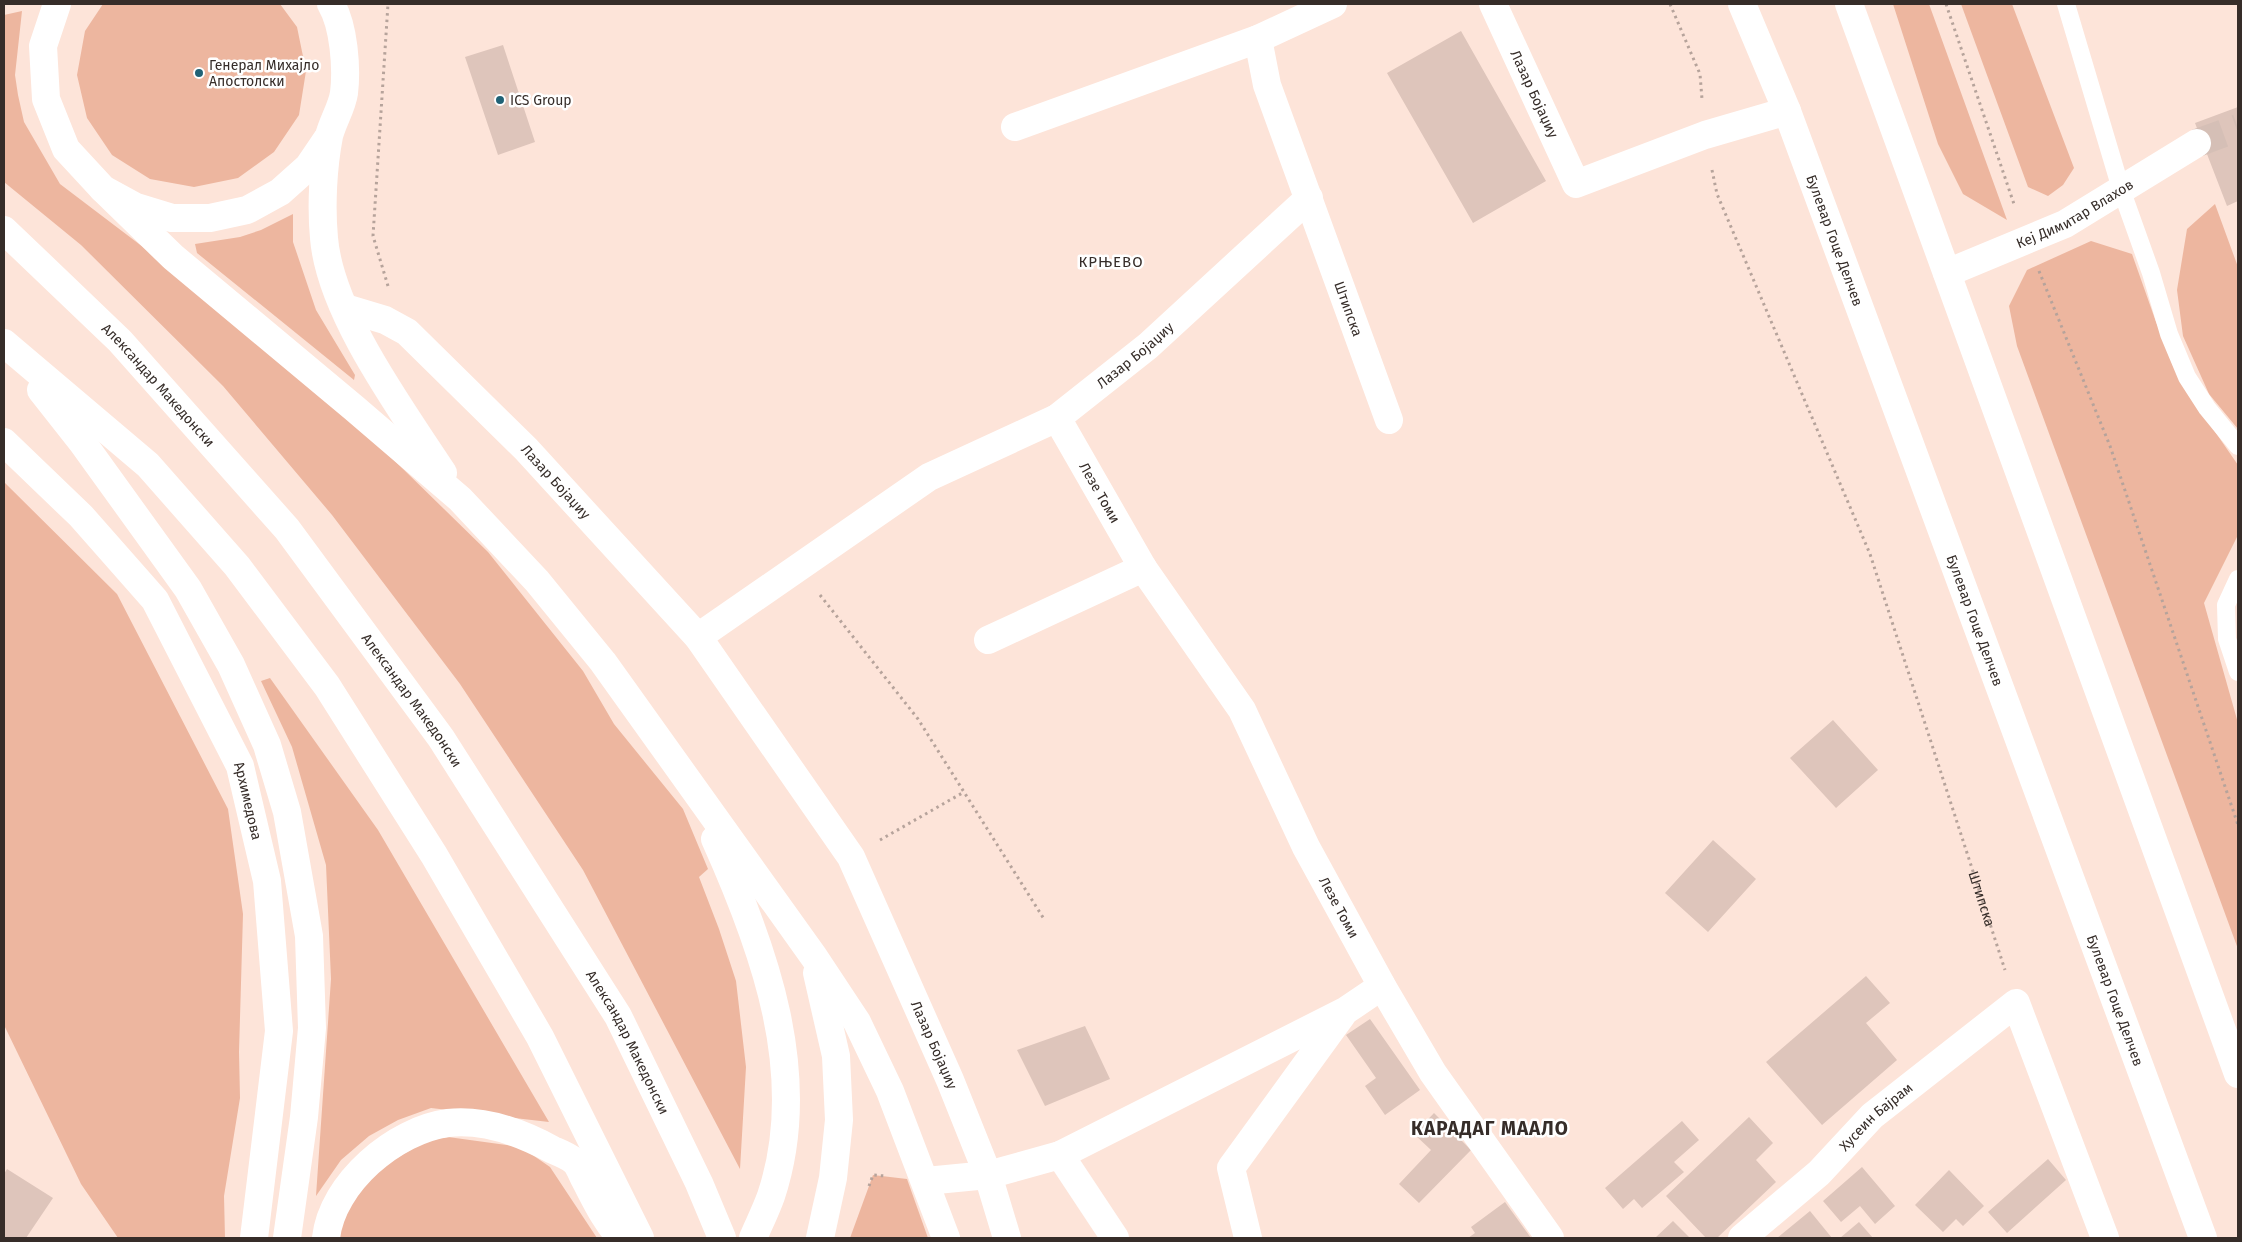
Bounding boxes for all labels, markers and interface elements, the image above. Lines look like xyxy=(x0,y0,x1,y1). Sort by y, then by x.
street label: Лазар Бојаџиу xyxy=(1506,48,1562,141)
place label: Генерал Михајло Апостолски xyxy=(209,57,319,90)
marker: Генерал Михајло Апостолски xyxy=(193,67,205,79)
place label: ICS Group xyxy=(510,92,572,109)
marker: ICS Group xyxy=(494,94,506,106)
street label: Булевар Гоце Делчев xyxy=(1802,173,1866,309)
street label: Кеј Димитар Влахов xyxy=(2014,176,2137,252)
district label: КРЊЕВО xyxy=(1078,253,1144,271)
street label: Штипска xyxy=(1330,279,1366,339)
street label: Лазар Бојаџиу xyxy=(1093,319,1177,392)
street label: Александар Македонски xyxy=(98,320,218,451)
street label: Лазар Бојаџиу xyxy=(517,441,594,523)
street label: Лезе Томи xyxy=(1075,459,1123,526)
street label: Булевар Гоце Делчев xyxy=(1943,553,2007,689)
street label: Александар Македонски xyxy=(358,630,465,770)
street label: Архимедова xyxy=(230,759,265,842)
street label: Штипска xyxy=(1964,869,1998,929)
street label: Лезе Томи xyxy=(1315,874,1362,941)
street label: Булевар Гоце Делчев xyxy=(2083,932,2147,1069)
street label: Александар Македонски xyxy=(582,967,672,1117)
street label: Лазар Бојаџиу xyxy=(907,998,961,1092)
street label: Хусеин Бајрам xyxy=(1836,1079,1916,1155)
district label: КАРАДАГ МААЛО xyxy=(1411,1117,1569,1140)

